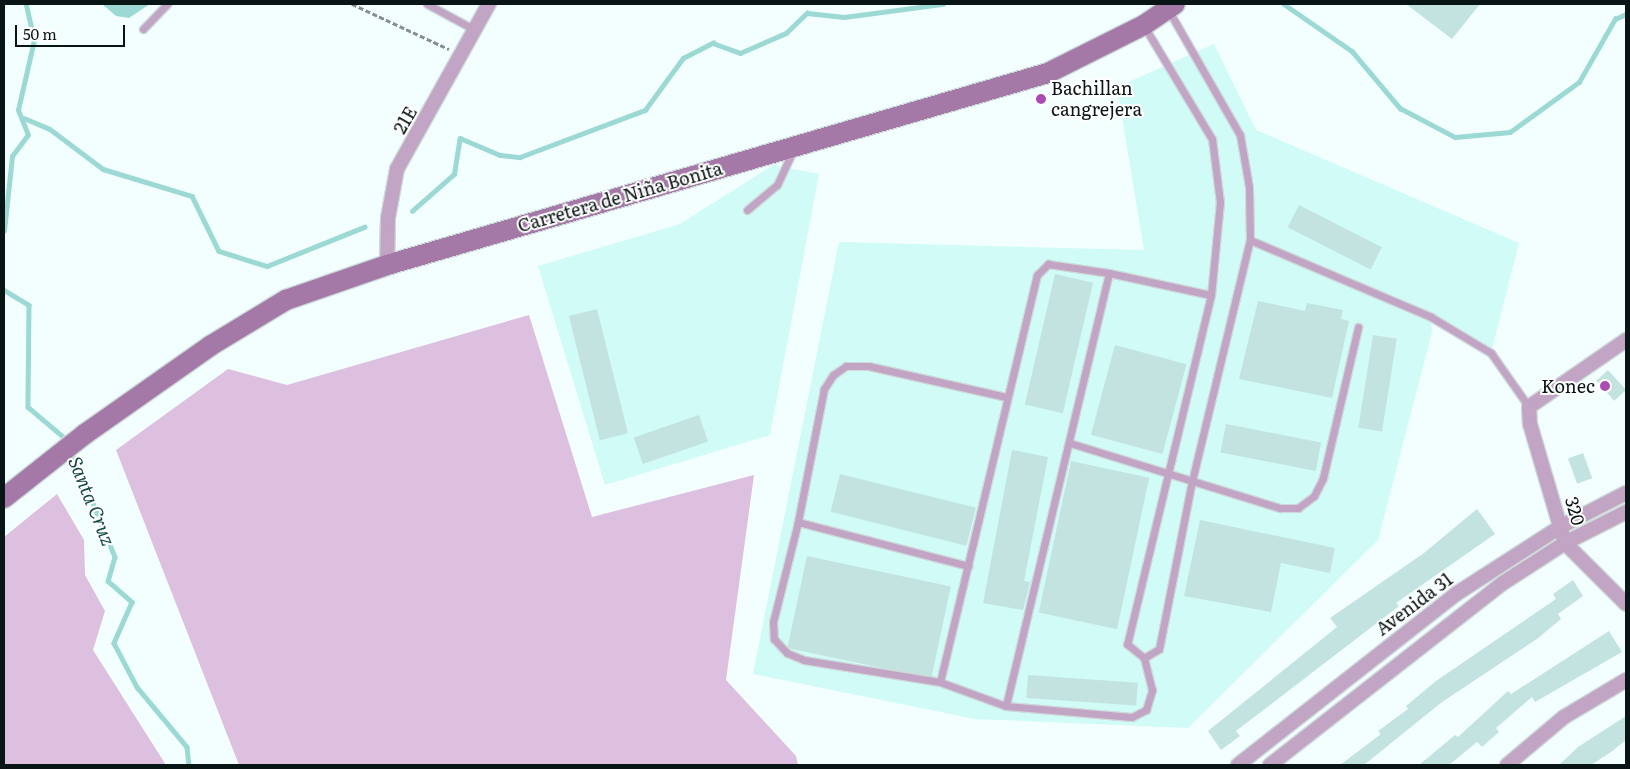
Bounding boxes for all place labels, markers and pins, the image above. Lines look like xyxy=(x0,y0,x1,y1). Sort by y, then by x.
place label: Bachillan cangrejera xyxy=(1051,78,1142,120)
marker: Bachillan cangrejera xyxy=(1035,93,1047,105)
place label: Konec xyxy=(1541,375,1595,397)
marker: Konec xyxy=(1599,380,1611,392)

